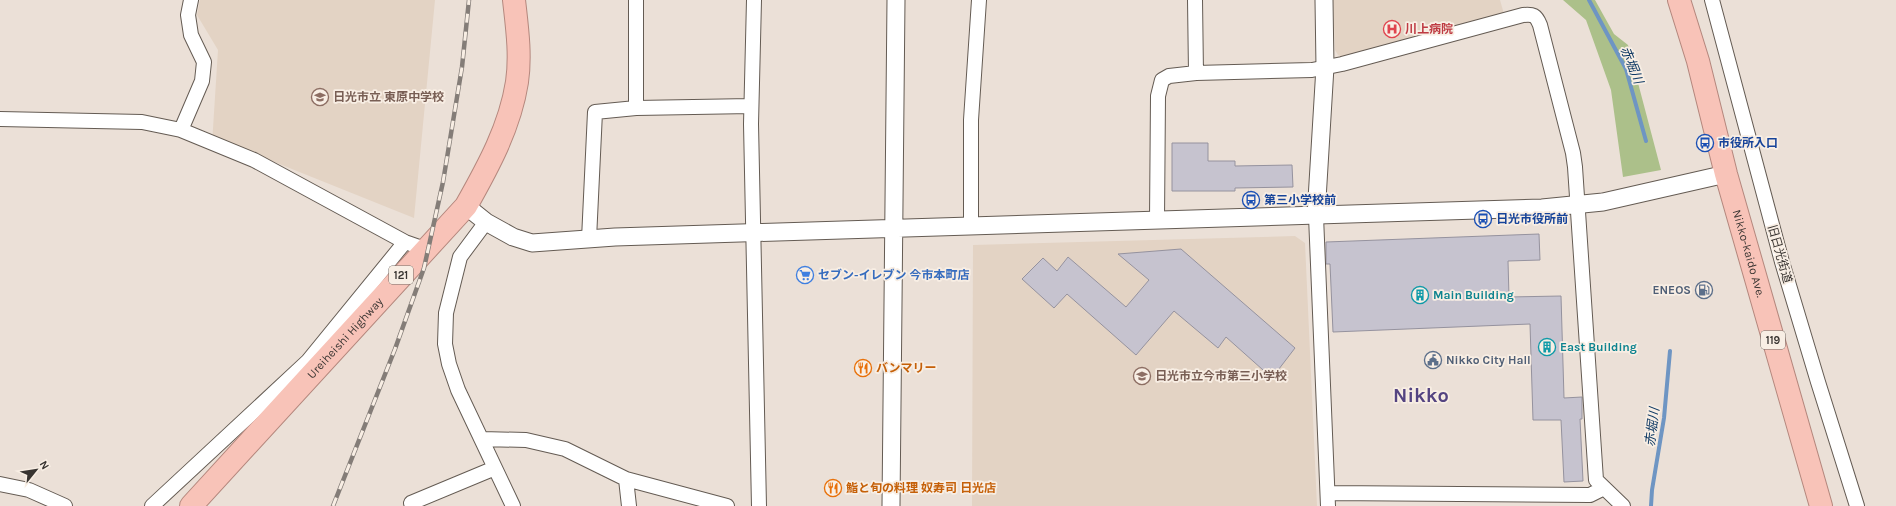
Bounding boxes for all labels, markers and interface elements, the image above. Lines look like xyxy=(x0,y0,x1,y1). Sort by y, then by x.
hospital icon: 川上病院 xyxy=(1382,19,1402,39)
place label: 川上病院 xyxy=(1405,22,1453,36)
water label: 赤堀川 xyxy=(1618,44,1647,88)
school or university icon: 日光市立 東原中学校 xyxy=(310,87,330,107)
place label: 日光市立 東原中学校 xyxy=(333,90,444,104)
bus stop icon: 市役所入口 xyxy=(1695,133,1715,153)
place label: 市役所入口 xyxy=(1718,136,1778,150)
bus stop icon: 第三小学校前 xyxy=(1241,190,1261,210)
place label: 第三小学校前 xyxy=(1264,193,1336,207)
street label: Nikko-kaido Ave. xyxy=(1730,208,1768,299)
bus stop icon: 日光市役所前 xyxy=(1473,209,1493,229)
place label: 日光市役所前 xyxy=(1496,212,1568,226)
street label: 旧日光街道 xyxy=(1765,223,1795,285)
supermarket icon: セブン-イレブン 今市本町店 xyxy=(795,265,815,285)
road number: 121 xyxy=(389,266,413,284)
place label: セブン-イレブン 今市本町店 xyxy=(818,268,970,282)
fuel station icon: ENEOS xyxy=(1694,280,1714,300)
place label: ENEOS xyxy=(1652,283,1691,297)
building icon: Main Building xyxy=(1410,285,1430,305)
place label: Main Building xyxy=(1433,288,1514,302)
street label: Ureiheishi Highway xyxy=(304,294,386,382)
road number: 119 xyxy=(1761,331,1785,349)
building icon: East Building xyxy=(1537,337,1557,357)
place label: East Building xyxy=(1560,340,1637,354)
public building icon: Nikko City Hall xyxy=(1423,350,1443,370)
place label: Nikko City Hall xyxy=(1446,353,1531,367)
restaurant icon: バンマリー xyxy=(853,358,873,378)
place label: バンマリー xyxy=(876,361,937,375)
school or university icon: 日光市立今市第三小学校 xyxy=(1132,366,1152,386)
place label: 日光市立今市第三小学校 xyxy=(1155,369,1287,383)
district label: Nikko xyxy=(1393,384,1449,407)
water label: 赤堀川 xyxy=(1642,405,1662,447)
north arrow xyxy=(16,450,56,490)
text: N xyxy=(37,459,52,472)
restaurant icon: 鮨と旬の料理 奴寿司 日光店 xyxy=(823,478,843,498)
place label: 鮨と旬の料理 奴寿司 日光店 xyxy=(846,481,996,495)

